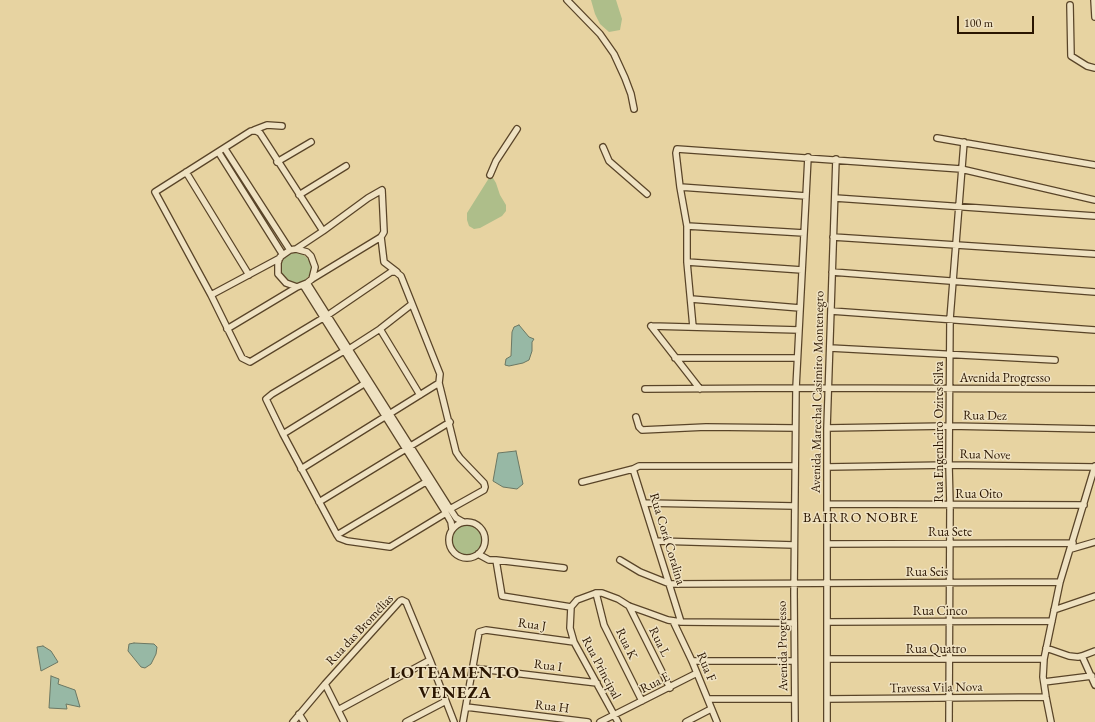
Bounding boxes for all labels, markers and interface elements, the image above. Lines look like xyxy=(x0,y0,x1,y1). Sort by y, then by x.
scale bar xyxy=(959,8,1036,34)
text: 100 m xyxy=(964,15,993,31)
street label: Avenida Marechal Casimiro Montenegro xyxy=(808,291,828,493)
street label: Rua Engenheiro Ozires Silva xyxy=(931,361,947,503)
street label: Avenida Progresso xyxy=(960,370,1050,386)
street label: Rua Dez xyxy=(963,408,1007,424)
street label: Rua Nove xyxy=(959,447,1011,463)
street label: Rua Oito xyxy=(955,486,1003,502)
street label: Rua Corá Coralina xyxy=(646,491,688,587)
district label: BAIRRO NOBRE xyxy=(803,510,919,526)
street label: Rua Sete xyxy=(928,524,972,540)
street label: Rua Seis xyxy=(906,564,948,580)
street label: Rua das Bromélias xyxy=(323,591,397,669)
street label: Avenida Progresso xyxy=(774,600,792,692)
street label: Rua Cinco xyxy=(913,603,967,619)
street label: Rua J xyxy=(517,615,547,635)
street label: Rua L xyxy=(645,624,673,660)
street label: Rua K xyxy=(612,626,640,662)
street label: Rua Principal xyxy=(578,634,624,702)
street label: Rua Quatro xyxy=(906,641,966,657)
street label: Rua F xyxy=(693,650,719,684)
street label: Rua I xyxy=(533,657,563,675)
district label: LOTEAMENTO VENEZA xyxy=(390,663,520,703)
street label: Rua E xyxy=(638,669,672,697)
street label: Travessa Vila Nova xyxy=(889,679,983,697)
street label: Rua H xyxy=(534,697,570,717)

